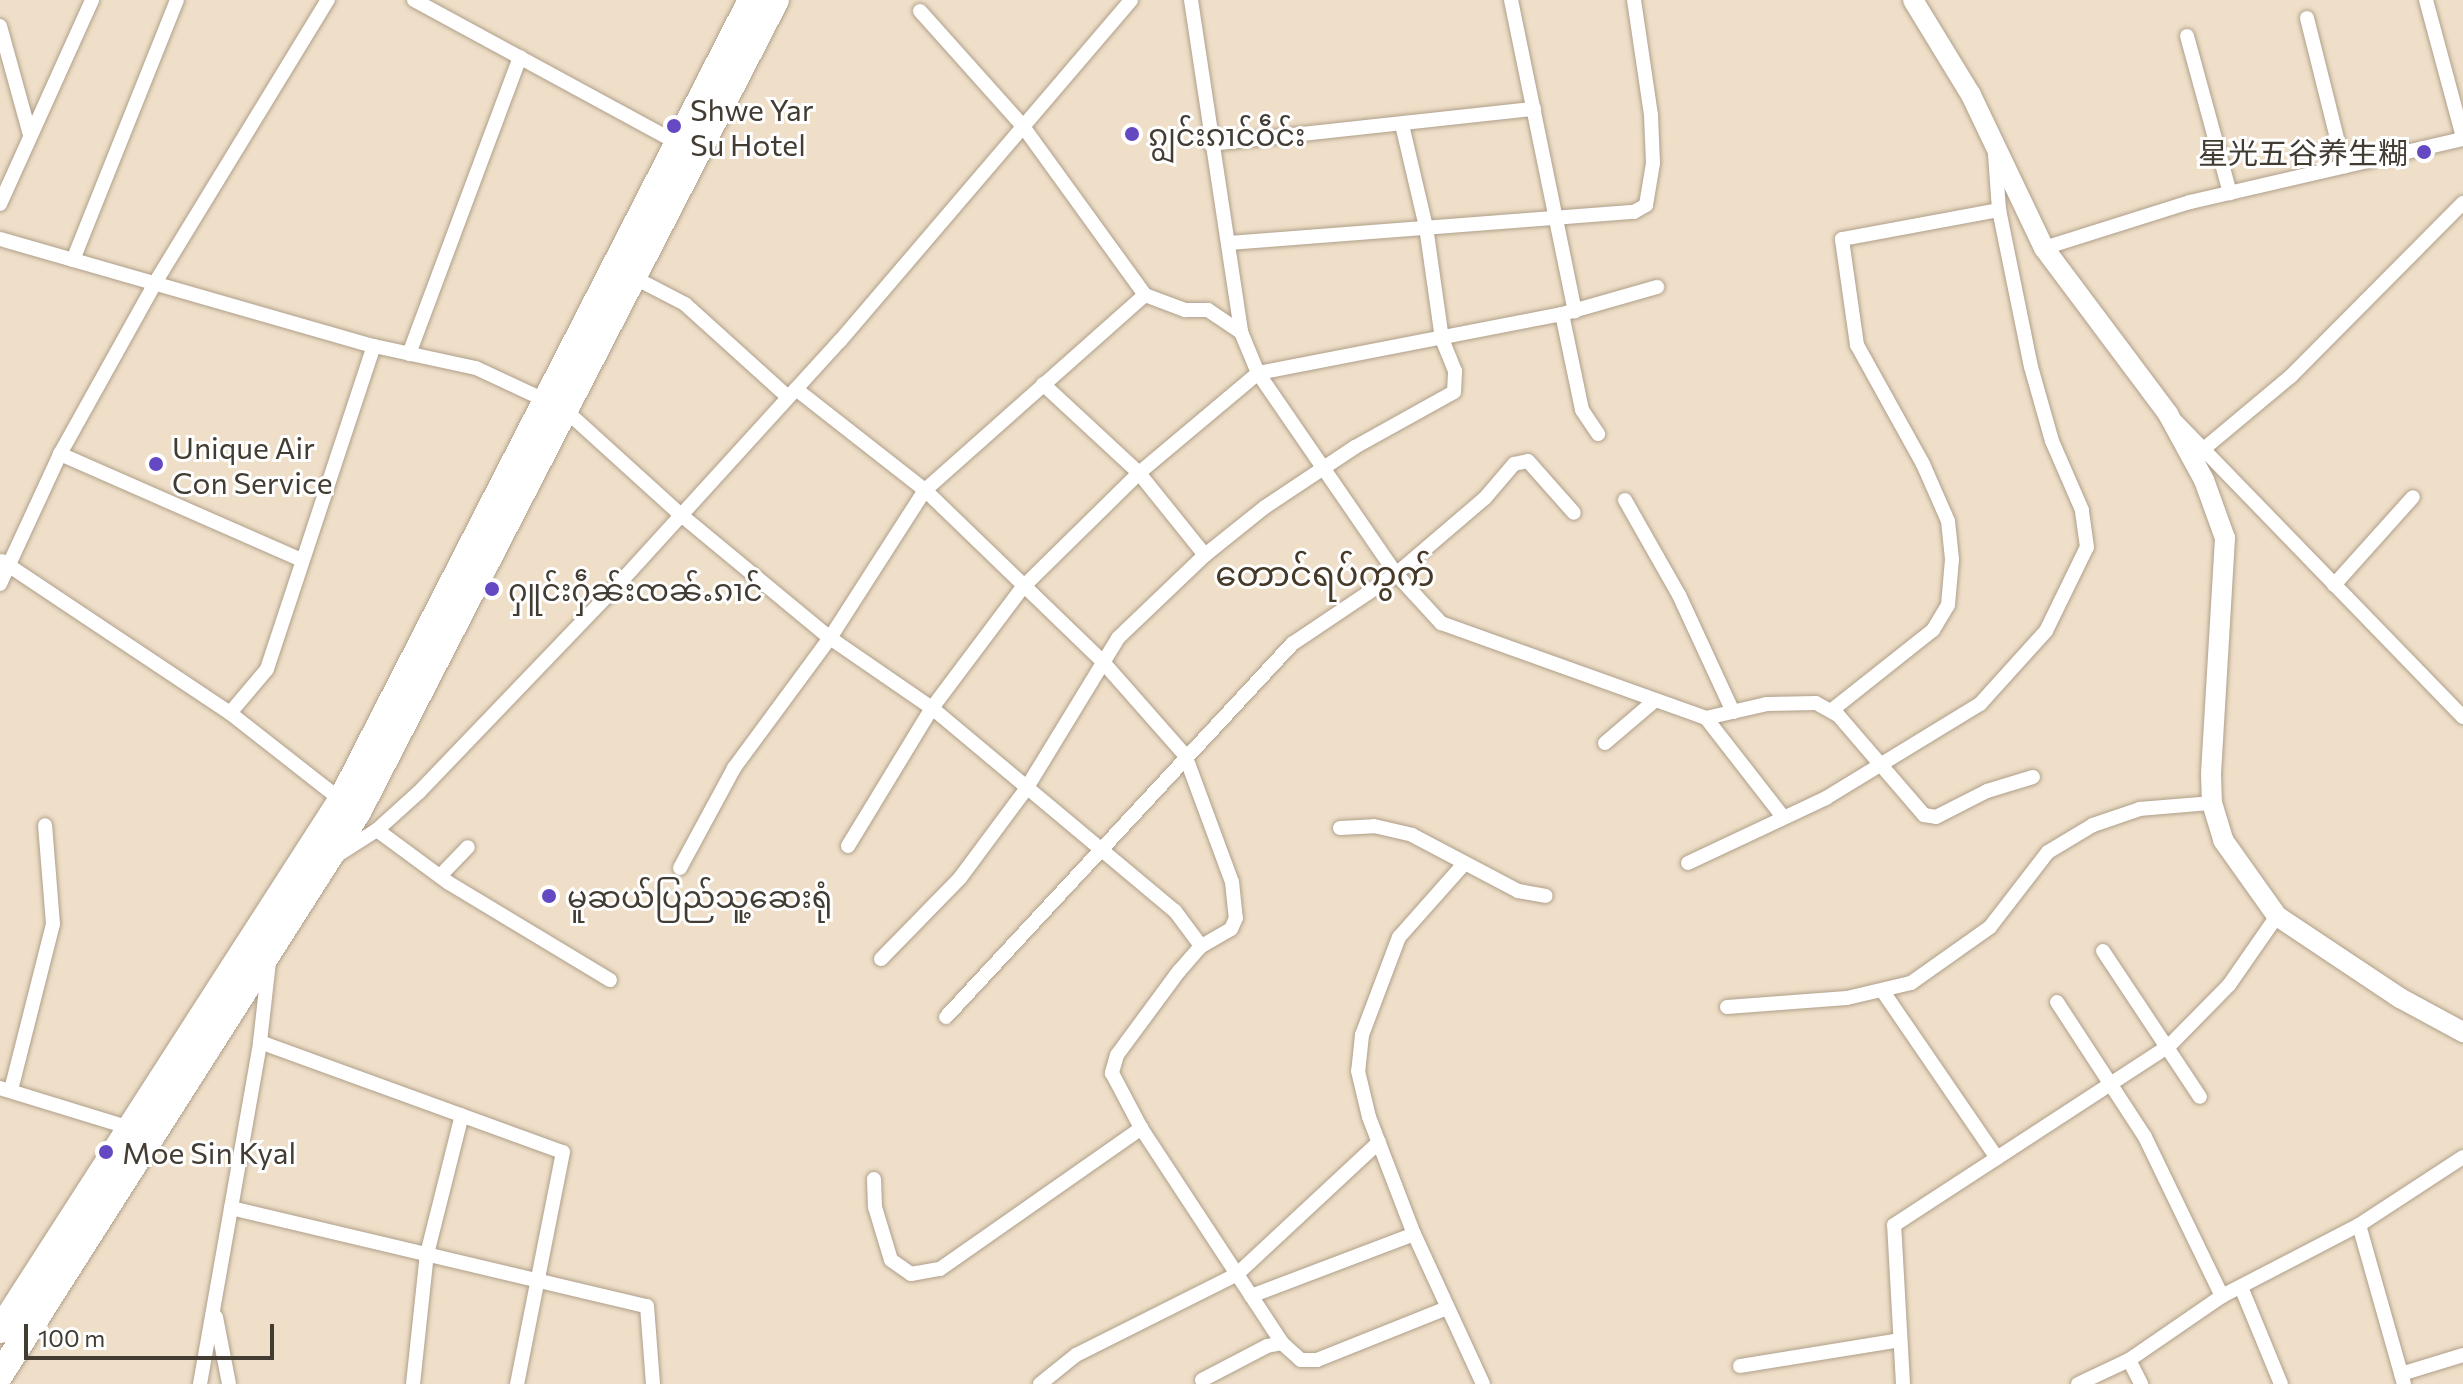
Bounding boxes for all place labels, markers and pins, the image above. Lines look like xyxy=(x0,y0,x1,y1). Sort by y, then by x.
place label: Shwe Yar Su Hotel xyxy=(690,91,814,162)
place label: ၵျွင်းၵၢင်ဝဵင်း xyxy=(1148,116,1305,152)
marker: Shwe Yar Su Hotel xyxy=(665,117,683,135)
marker: ၵျွင်းၵၢင်ဝဵင်း xyxy=(1123,125,1141,143)
place label: 星光五谷养生糊 xyxy=(2198,134,2408,170)
marker: 星光五谷养生糊 xyxy=(2415,143,2433,161)
place label: Unique Air Con Service xyxy=(172,429,333,500)
marker: Unique Air Con Service xyxy=(147,455,165,473)
place label: ႁူင်းႁဵၼ်းၸၼ်ႉၵၢင် xyxy=(508,571,763,607)
marker: ႁူင်းႁဵၼ်းၸၼ်ႉၵၢင် xyxy=(483,580,501,598)
place label: မူဆယ်ပြည်သူ့ဆေးရုံ xyxy=(567,878,832,914)
marker: မူဆယ်ပြည်သူ့ဆေးရုံ xyxy=(538,885,560,907)
place label: Moe Sin Kyal xyxy=(122,1134,296,1170)
marker: Moe Sin Kyal xyxy=(97,1143,115,1161)

